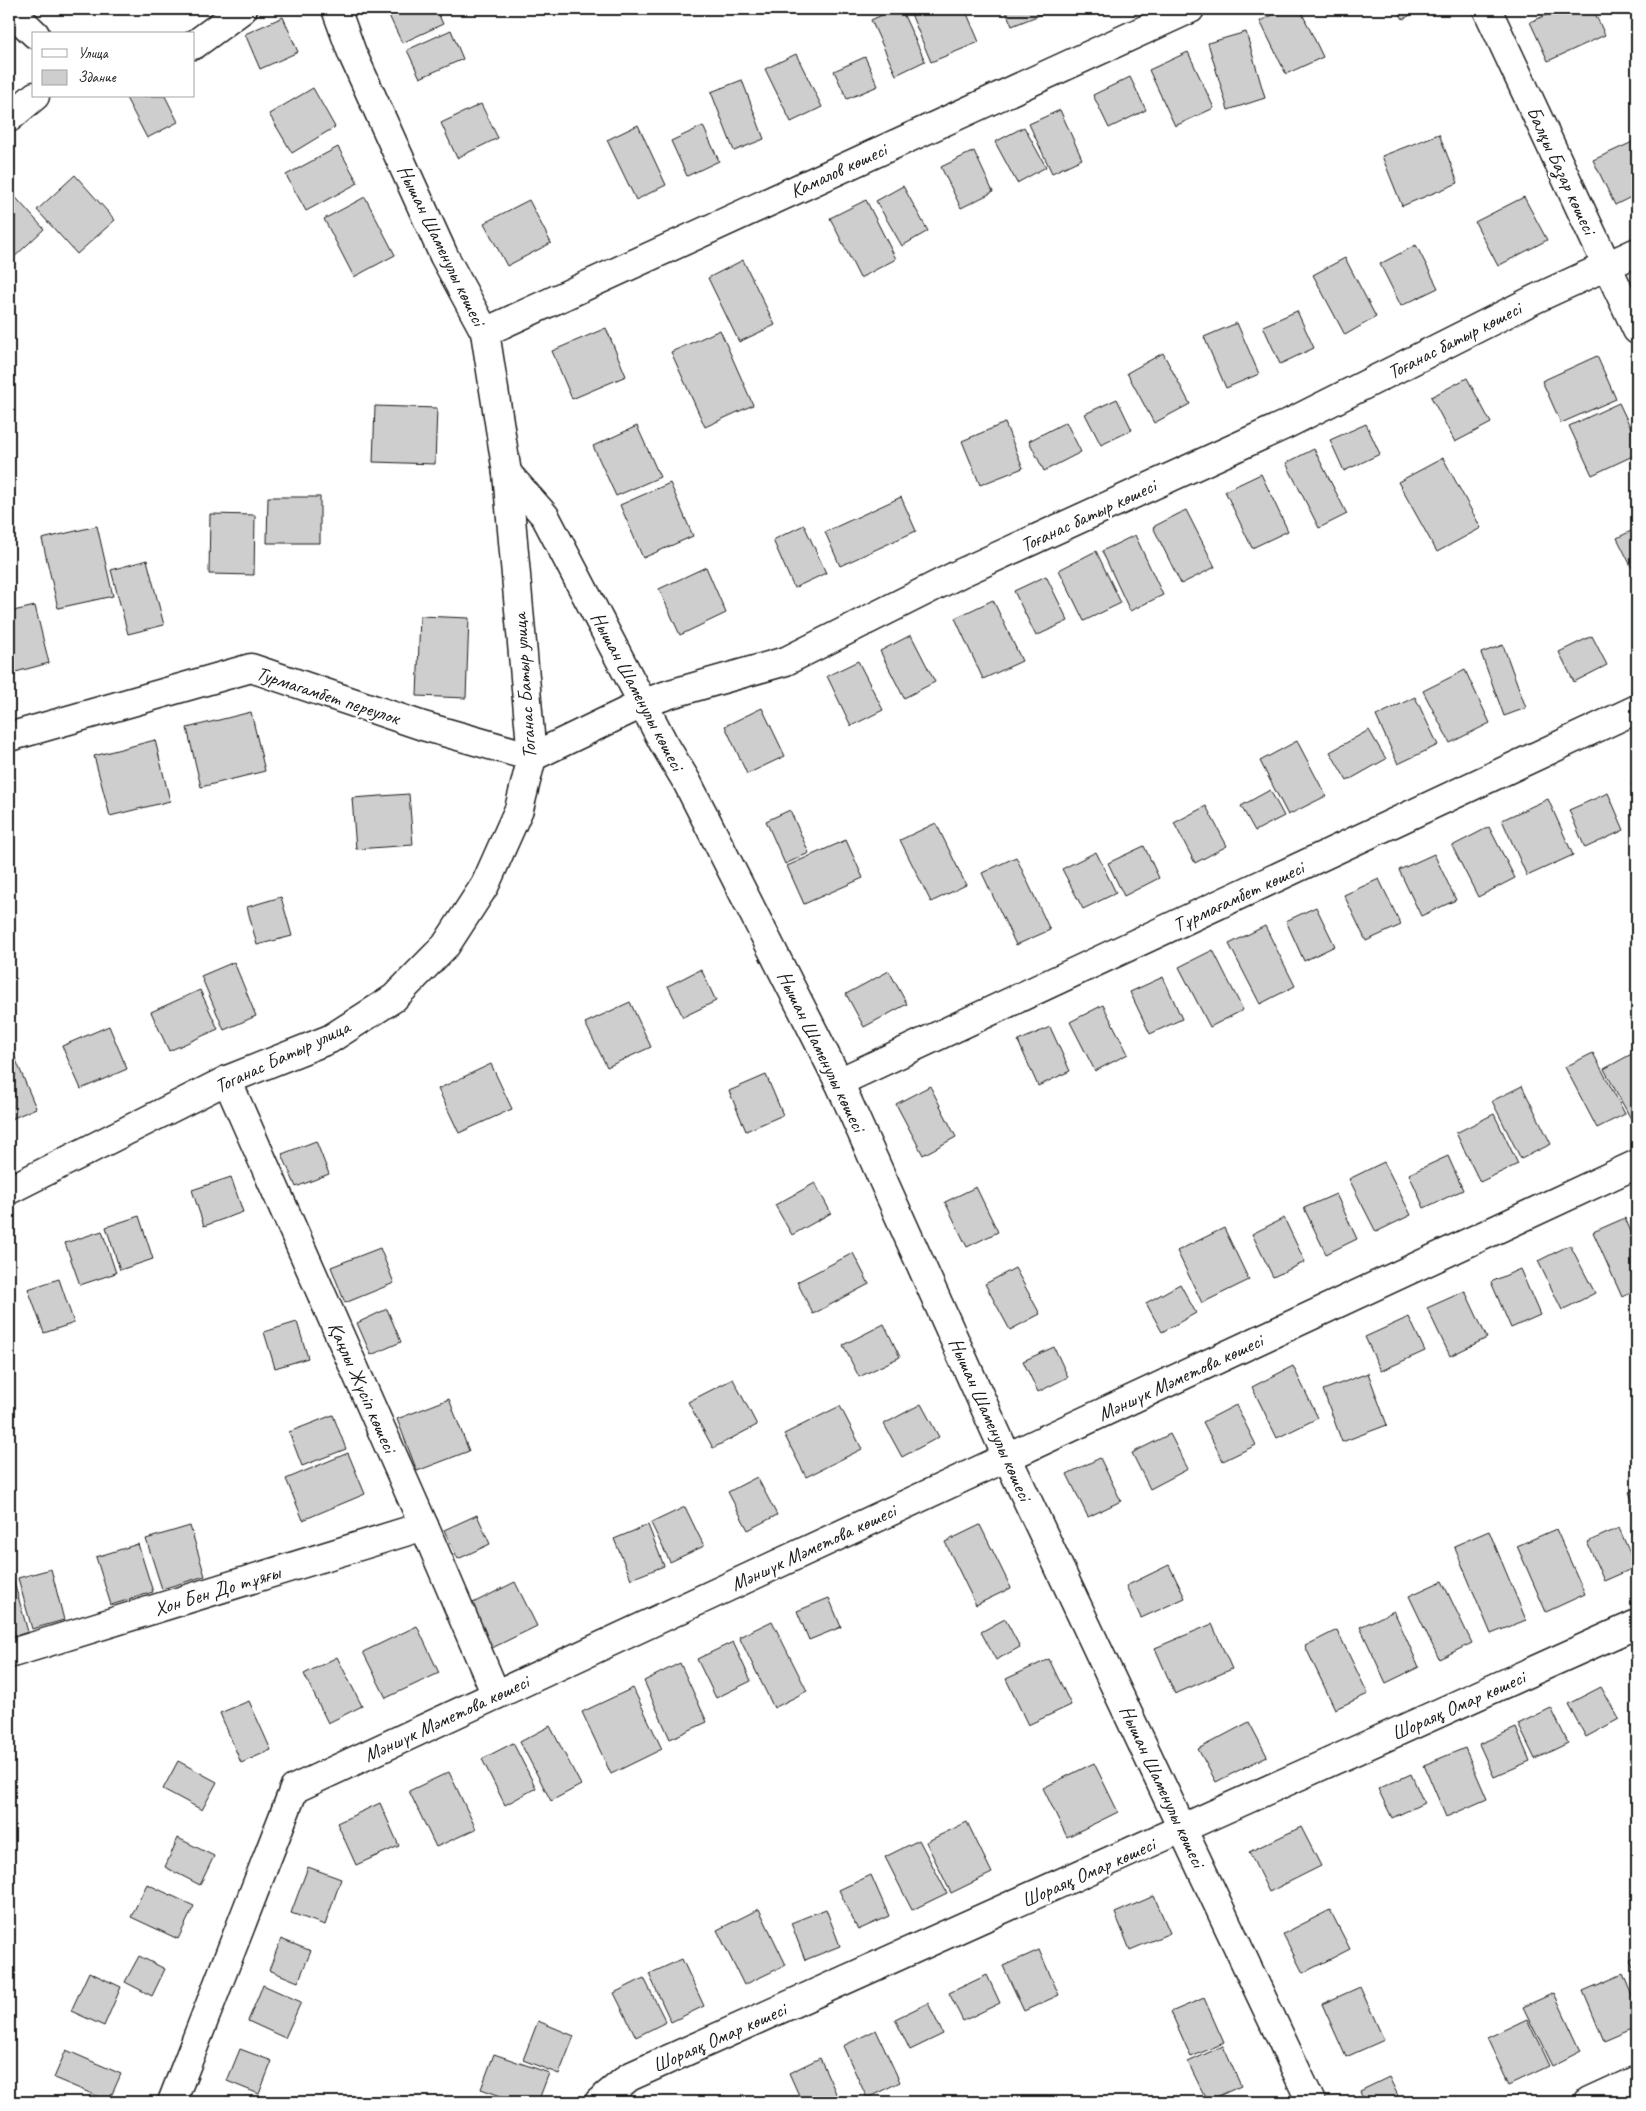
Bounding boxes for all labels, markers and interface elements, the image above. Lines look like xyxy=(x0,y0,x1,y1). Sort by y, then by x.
legend xyxy=(32,32,195,98)
text: Улица xyxy=(78,44,109,63)
text: Здание xyxy=(78,68,117,87)
street label: Балқы Базар көшесі xyxy=(1520,102,1603,241)
street label: Камалов көшесі xyxy=(786,136,892,204)
street label: Нышан Шаменулы көшесі xyxy=(392,161,492,332)
street label: Тоғанас батыр көшесі xyxy=(1383,295,1527,385)
street label: Тоғанас батыр көшесі xyxy=(1017,472,1162,558)
street label: Нышан Шаменулы көшесі xyxy=(585,608,691,777)
street label: Тоганас Батыр улица xyxy=(507,611,542,760)
street label: Турмагамбет переулок xyxy=(253,661,404,731)
street label: Тұрмағамбет көшесі xyxy=(1169,854,1310,938)
street label: Нышан Шаменулы көшесі xyxy=(772,967,872,1138)
street label: Тоганас Батыр улица xyxy=(211,1014,355,1099)
street label: Қаңлы Жүсіп көшесі xyxy=(323,1318,403,1458)
street label: Мәншүк Мәметова көшесі xyxy=(1094,1327,1269,1427)
street label: Нышан Шаменулы көшесі xyxy=(943,1334,1039,1507)
street label: Мәншүк Мәметова көшесі xyxy=(727,1497,902,1597)
street label: Хон Бен До тұяғы xyxy=(151,1559,284,1621)
street label: Шораяқ Омар көшесі xyxy=(1388,1664,1531,1746)
street label: Мәншүк Мәметова көшесі xyxy=(360,1668,535,1768)
street label: Нышан Шаменулы көшесі xyxy=(1114,1701,1212,1873)
street label: Шораяқ Омар көшесі xyxy=(1018,1831,1161,1913)
street label: Шораяқ Омар көшесі xyxy=(649,1996,792,2078)

